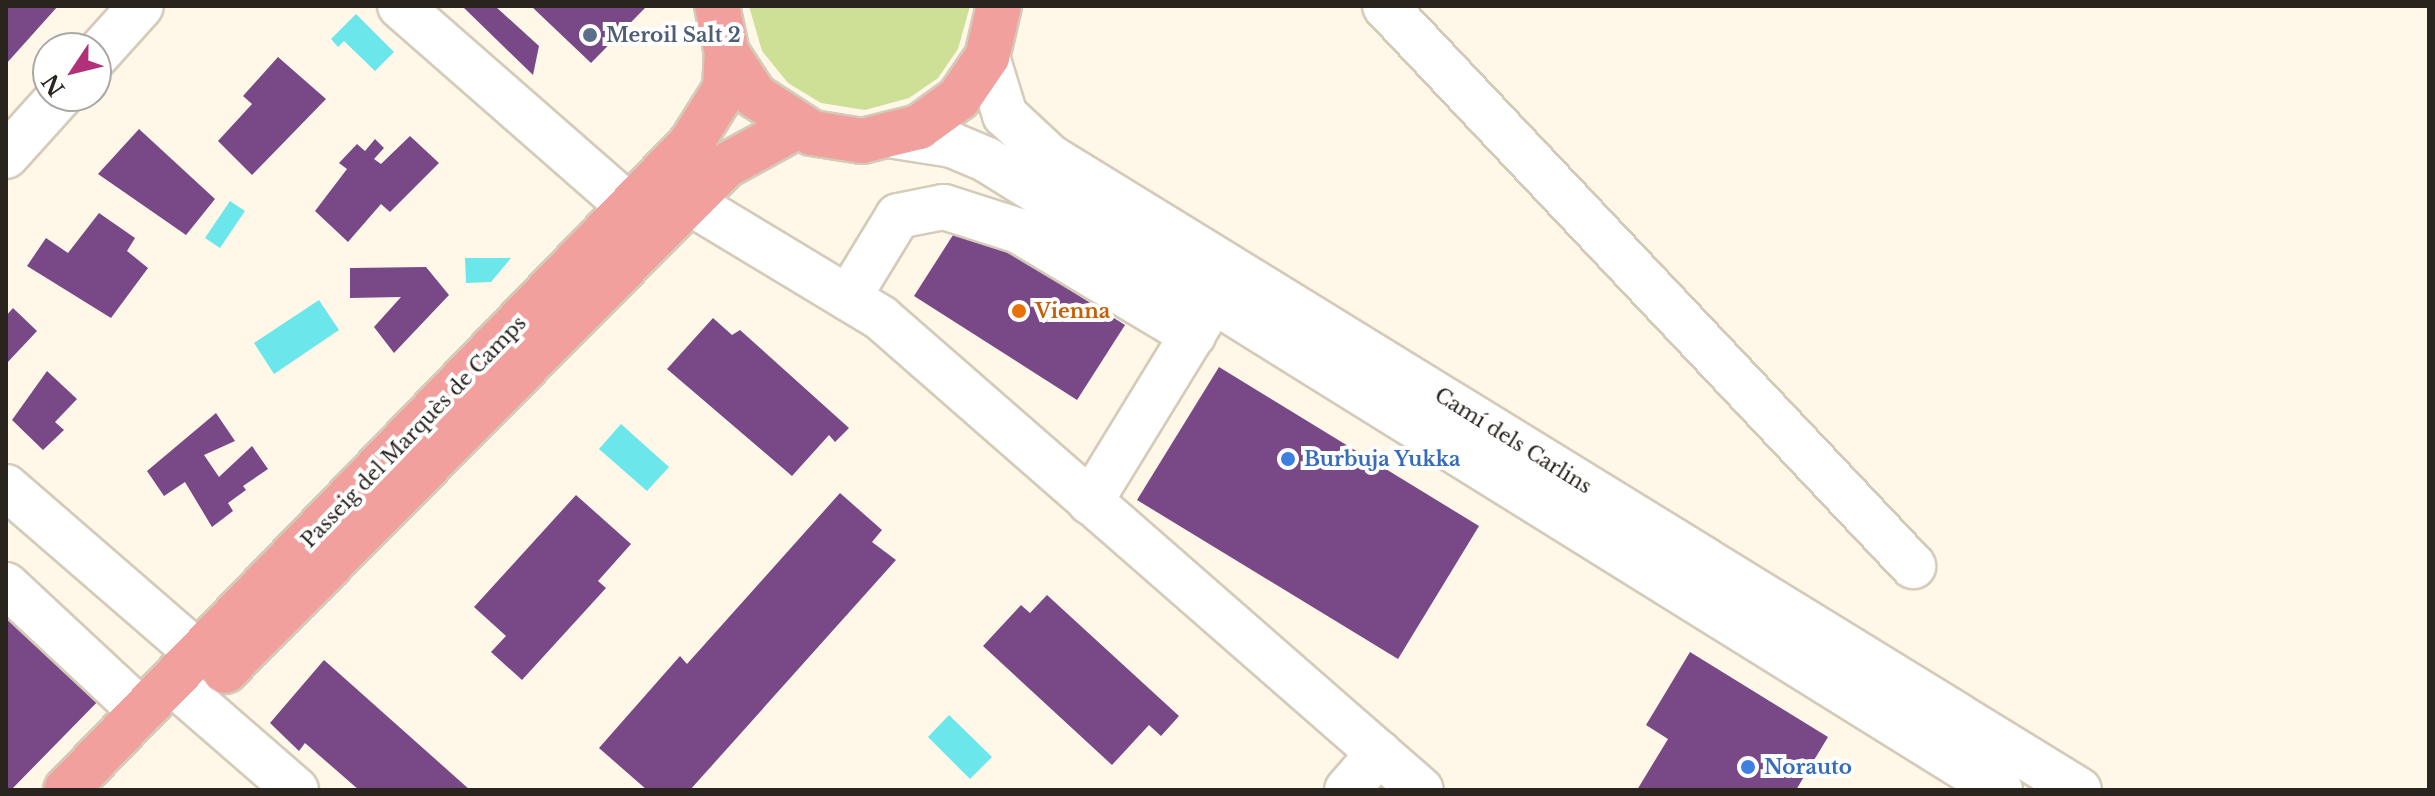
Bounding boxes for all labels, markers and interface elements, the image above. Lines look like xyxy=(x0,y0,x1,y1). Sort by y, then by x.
place label: Meroil Salt 2 xyxy=(606,23,741,47)
marker: Meroil Salt 2 xyxy=(581,26,599,44)
north arrow xyxy=(32,32,112,112)
text: N xyxy=(37,69,71,101)
place label: Vienna xyxy=(1035,299,1110,323)
marker: Vienna xyxy=(1010,302,1028,320)
street label: Passeig del Marquès de Camps xyxy=(297,311,531,553)
street label: Camí dels Carlins xyxy=(1430,383,1596,499)
place label: Burbuja Yukka xyxy=(1304,447,1461,471)
marker: Burbuja Yukka xyxy=(1279,450,1297,468)
place label: Norauto xyxy=(1764,755,1852,779)
marker: Norauto xyxy=(1739,758,1757,776)

